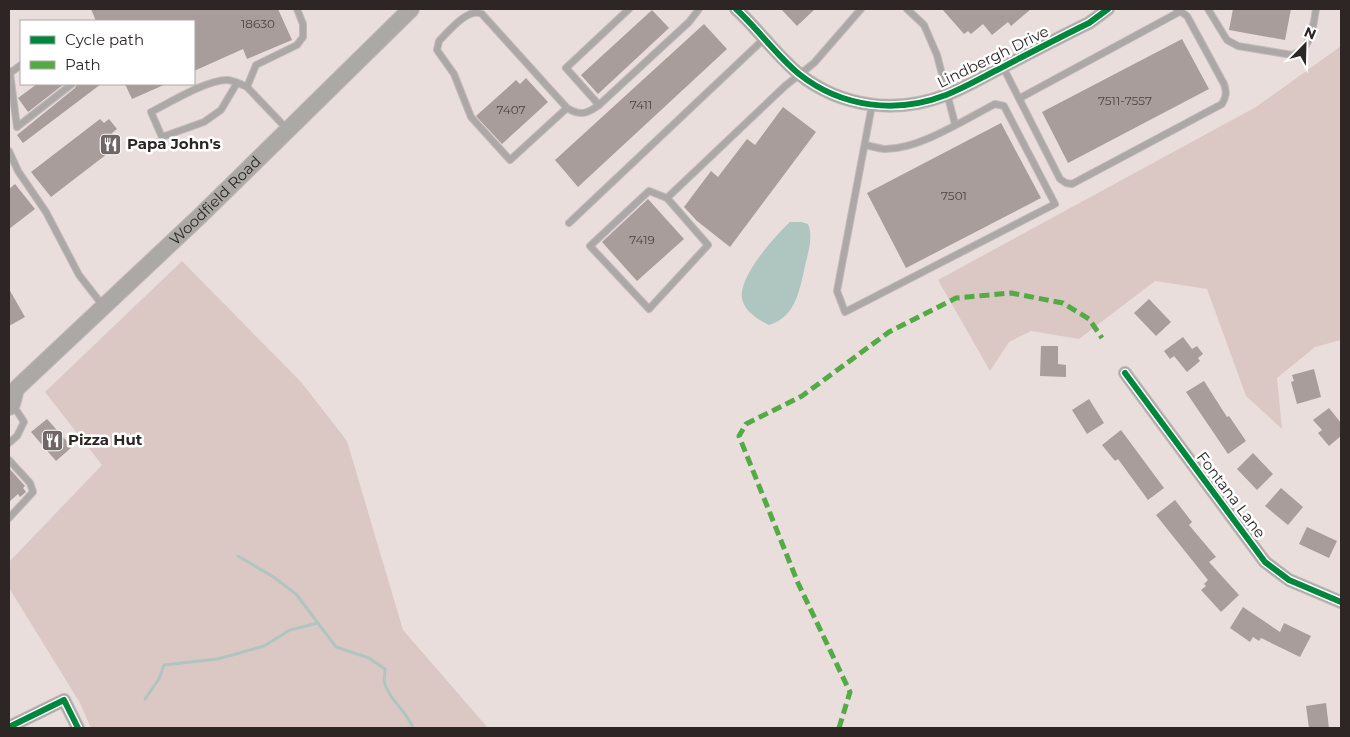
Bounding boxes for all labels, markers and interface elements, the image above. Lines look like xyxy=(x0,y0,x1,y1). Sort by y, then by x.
house number: 18630 xyxy=(241,16,275,31)
legend xyxy=(20,20,195,85)
north arrow xyxy=(1280,20,1330,70)
street label: Lindbergh Drive xyxy=(934,21,1052,92)
text: N xyxy=(1301,23,1319,44)
text: Cycle path xyxy=(65,30,144,49)
text: Path xyxy=(65,55,101,74)
house number: 7511-7557 xyxy=(1098,93,1152,108)
house number: 7411 xyxy=(630,97,652,112)
house number: 7407 xyxy=(496,102,526,117)
restaurant icon: Papa John's xyxy=(99,132,123,156)
place label: Papa John's xyxy=(127,134,221,153)
street label: Woodfield Road xyxy=(165,152,265,249)
house number: 7501 xyxy=(941,188,967,203)
house number: 7419 xyxy=(629,232,655,247)
restaurant icon: Pizza Hut xyxy=(40,428,64,452)
place label: Pizza Hut xyxy=(68,430,143,449)
street label: Fontana Lane xyxy=(1193,448,1270,542)

